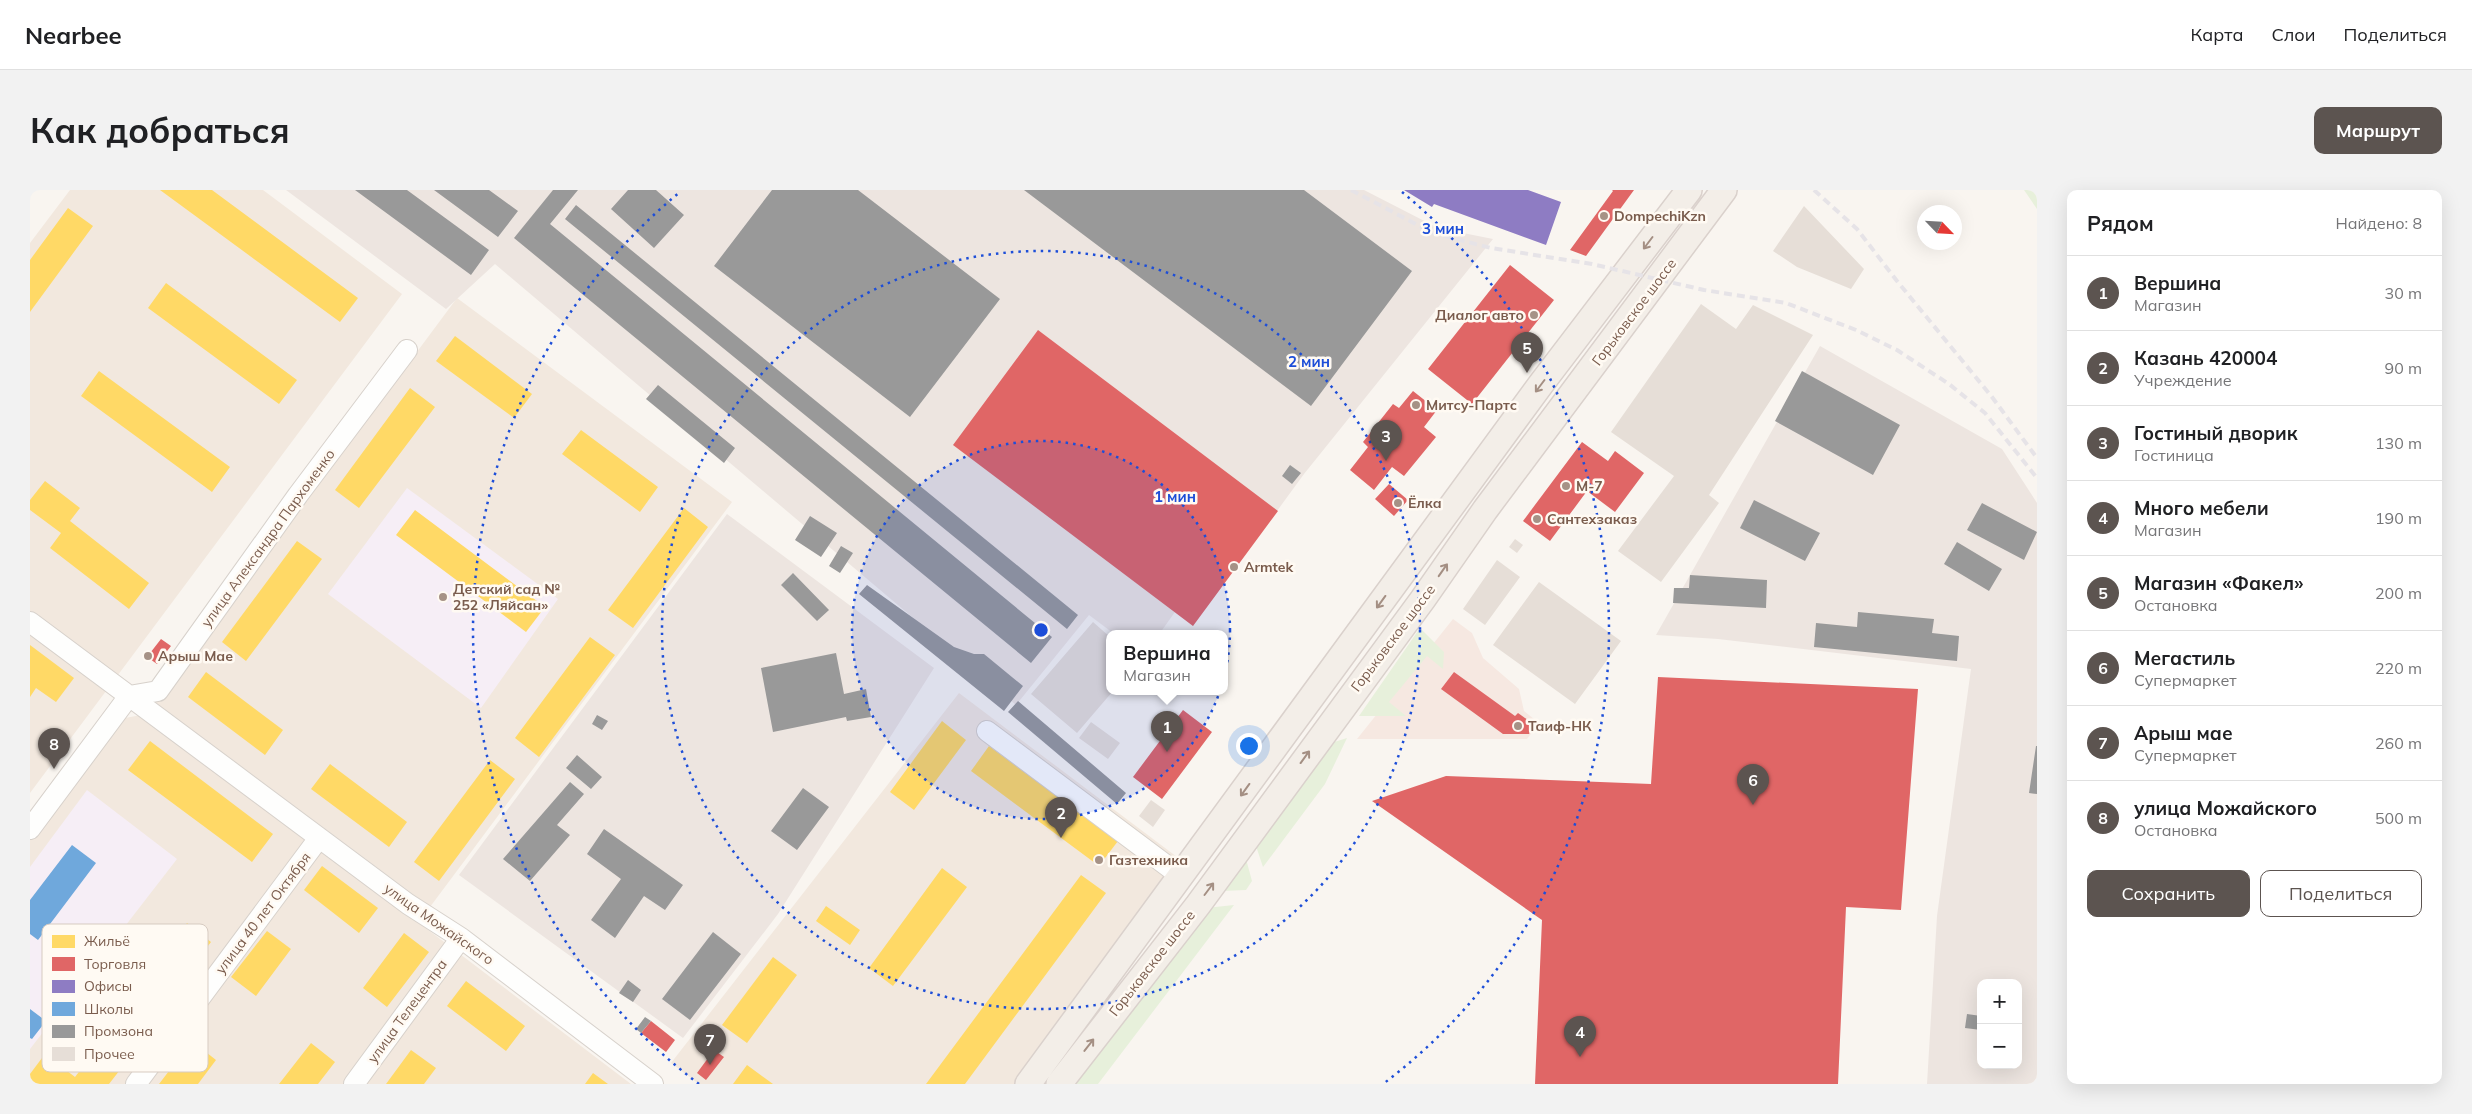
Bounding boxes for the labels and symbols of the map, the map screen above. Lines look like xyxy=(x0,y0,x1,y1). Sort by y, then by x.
north arrow xyxy=(1917,205,1962,250)
place label: DompechiKzn xyxy=(1614,207,1706,225)
marker: DompechiKzn xyxy=(1598,210,1610,222)
text: 3 мин xyxy=(1422,219,1464,238)
one-way arrow xyxy=(1643,236,1654,249)
street label: Горьковское шоссе xyxy=(1588,255,1680,369)
place label: Диалог авто xyxy=(1435,306,1524,324)
marker: Диалог авто xyxy=(1528,309,1540,321)
pin: 5 xyxy=(1511,332,1543,373)
text: 2 мин xyxy=(1288,352,1330,371)
one-way arrow xyxy=(1534,379,1545,392)
place label: Митсу-Партс xyxy=(1426,396,1517,414)
marker: Митсу-Партс xyxy=(1410,399,1422,411)
pin: 3 xyxy=(1370,420,1402,461)
street label: улица Александра Пархоменко xyxy=(197,445,339,631)
place label: М-7 xyxy=(1576,477,1603,495)
marker: М-7 xyxy=(1560,480,1572,492)
text: 1 мин xyxy=(1154,487,1196,506)
place label: Ёлка xyxy=(1408,494,1442,512)
marker: Ёлка xyxy=(1392,497,1404,509)
place label: Сантехзаказ xyxy=(1547,510,1637,528)
marker: Сантехзаказ xyxy=(1531,513,1543,525)
place label: Armtek xyxy=(1244,558,1293,576)
marker: Armtek xyxy=(1228,561,1240,573)
one-way arrow xyxy=(1438,563,1448,577)
place label: Детский сад № 252 «Ляйсан» xyxy=(453,580,560,614)
street label: Горьковское шоссе xyxy=(1347,581,1439,695)
marker: Детский сад № 252 «Ляйсан» xyxy=(437,591,449,603)
one-way arrow xyxy=(1376,595,1387,608)
centre of rings xyxy=(1032,621,1050,639)
place label: Арыш Мае xyxy=(158,647,233,665)
marker: Арыш Мае xyxy=(142,650,154,662)
pin: 1 xyxy=(1151,711,1183,752)
place label: Таиф-НК xyxy=(1528,717,1592,735)
marker: Таиф-НК xyxy=(1512,720,1524,732)
pin: 8 xyxy=(38,728,70,769)
your location xyxy=(1236,733,1262,759)
one-way arrow xyxy=(1300,750,1310,764)
pin: 6 xyxy=(1737,764,1769,805)
one-way arrow xyxy=(1240,783,1251,796)
pin: 2 xyxy=(1045,797,1077,838)
street label: улица 40 лет Октября xyxy=(211,849,315,977)
place label: Газтехника xyxy=(1109,851,1188,869)
marker: Газтехника xyxy=(1093,854,1105,866)
street label: улица Можайского xyxy=(381,879,497,969)
one-way arrow xyxy=(1204,883,1215,896)
street label: Горьковское шоссе xyxy=(1105,906,1199,1020)
legend xyxy=(42,924,208,1072)
text: Жильё xyxy=(84,932,130,950)
text: Торговля xyxy=(84,955,146,973)
street label: улица Телецентра xyxy=(363,956,451,1066)
text: Офисы xyxy=(84,977,132,995)
text: Школы xyxy=(84,1000,133,1018)
pin: 4 xyxy=(1564,1016,1596,1057)
text: Промзона xyxy=(84,1022,153,1040)
pin: 7 xyxy=(694,1024,726,1065)
one-way arrow xyxy=(1084,1038,1094,1052)
text: Прочее xyxy=(84,1045,135,1063)

